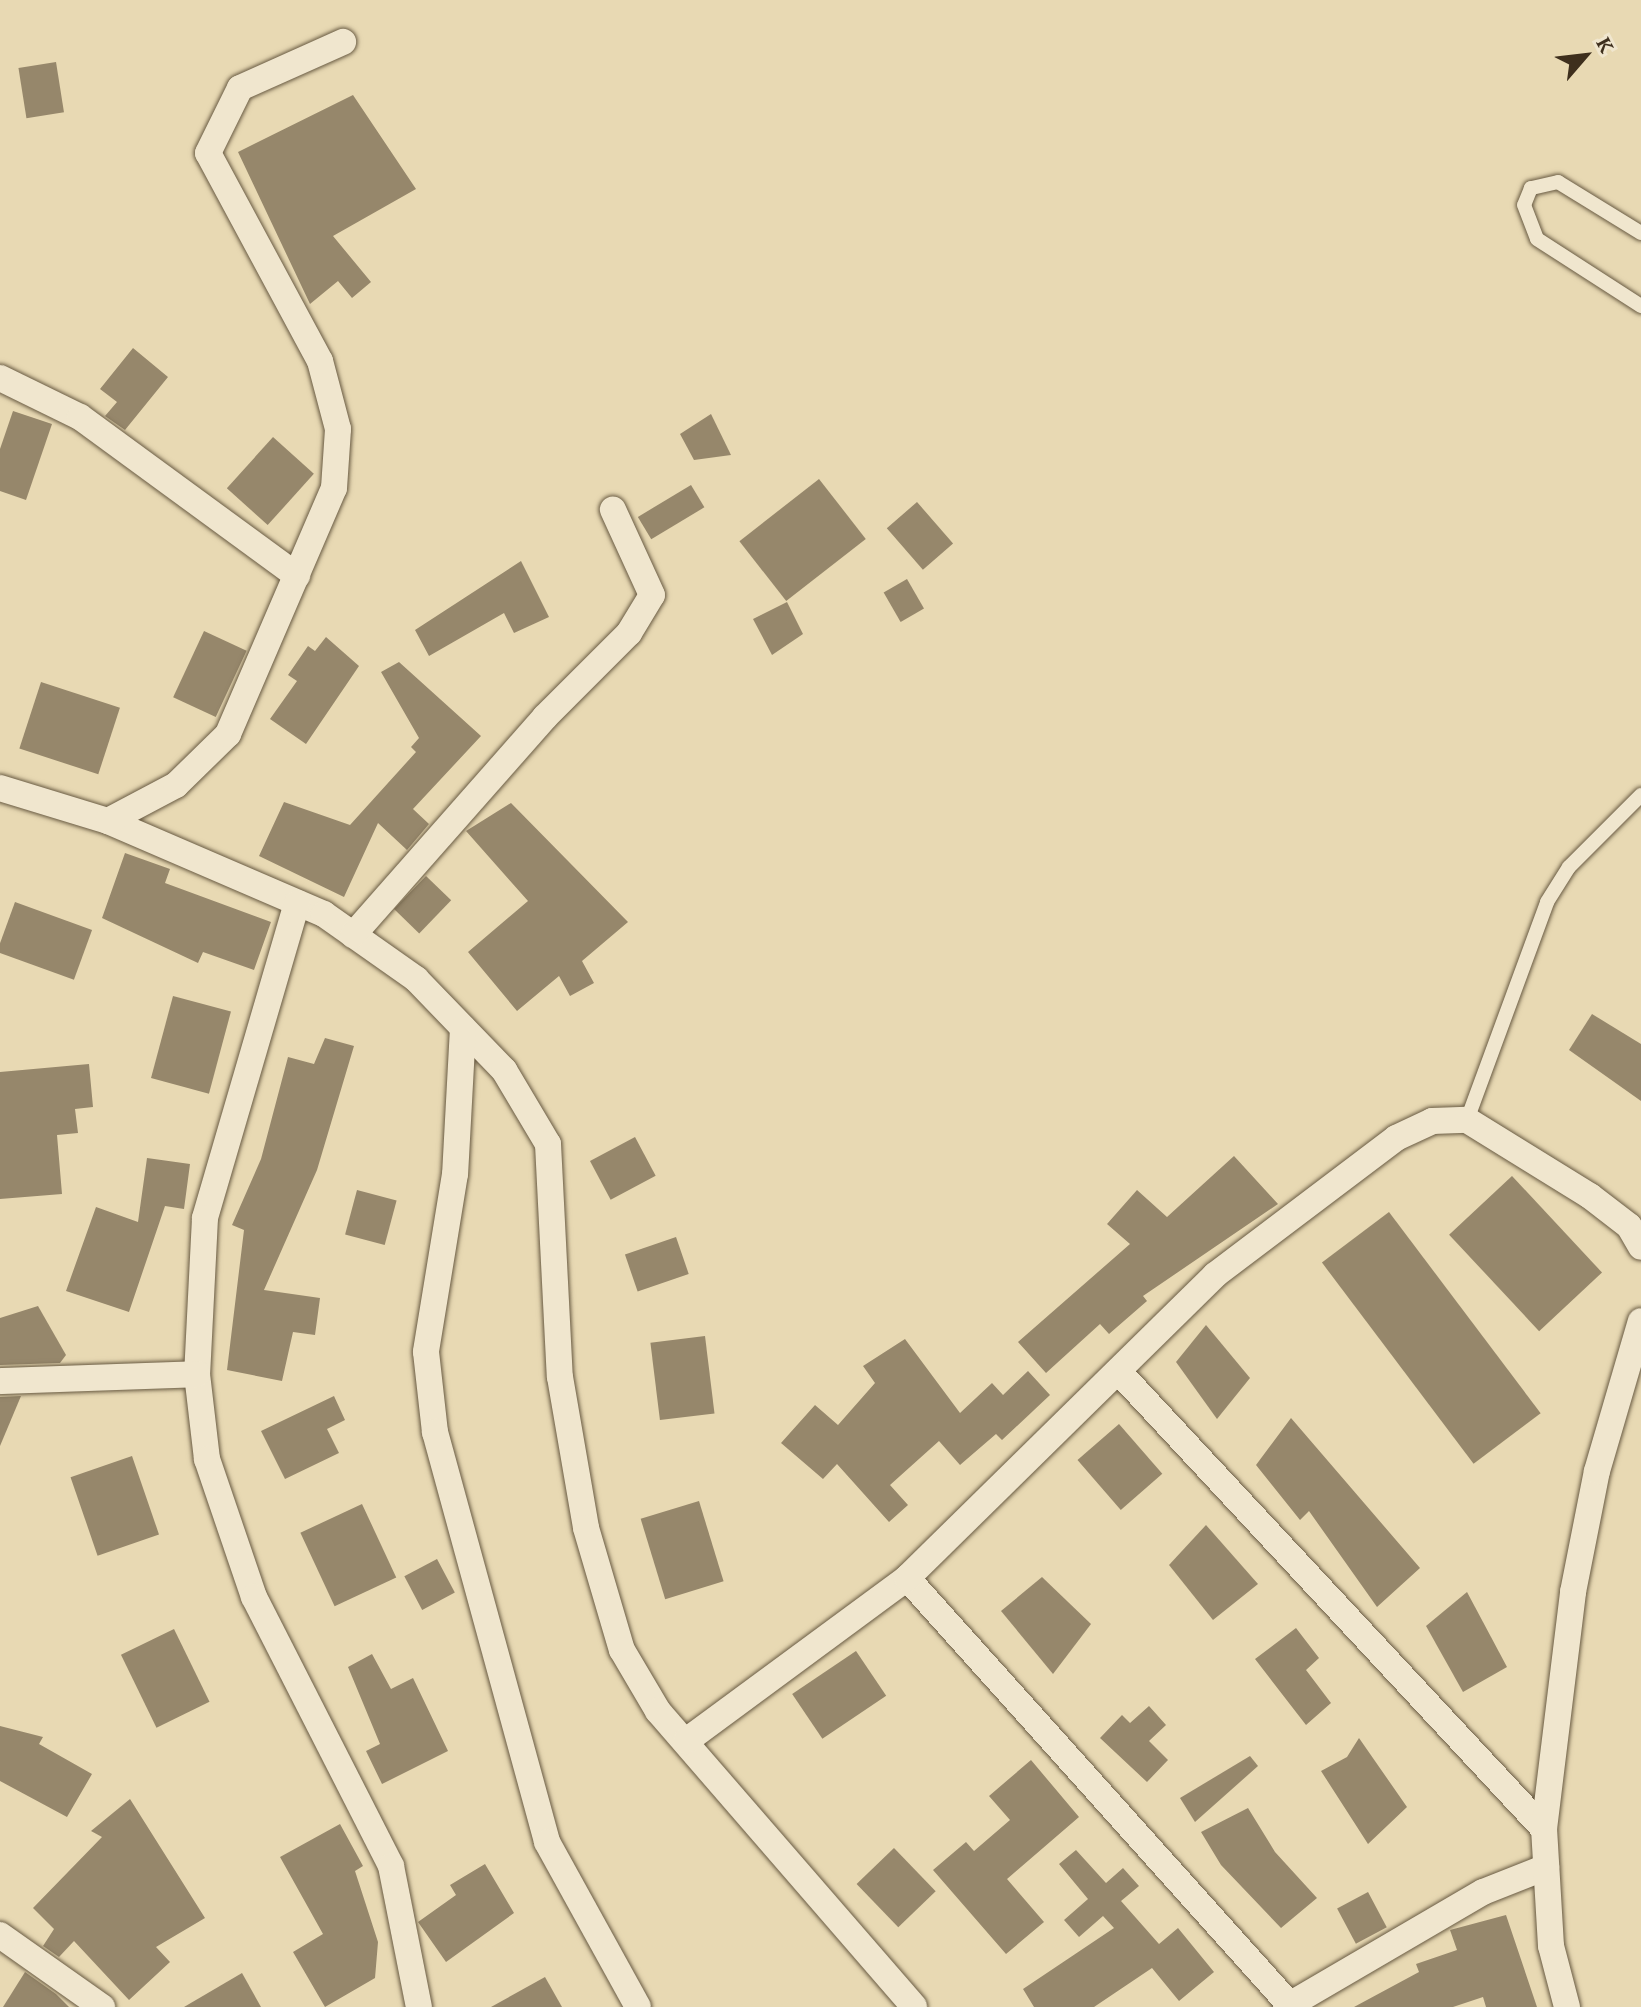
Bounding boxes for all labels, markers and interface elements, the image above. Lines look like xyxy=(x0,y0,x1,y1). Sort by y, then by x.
north arrow xyxy=(1545,16,1625,96)
text: K xyxy=(1589,31,1624,58)

